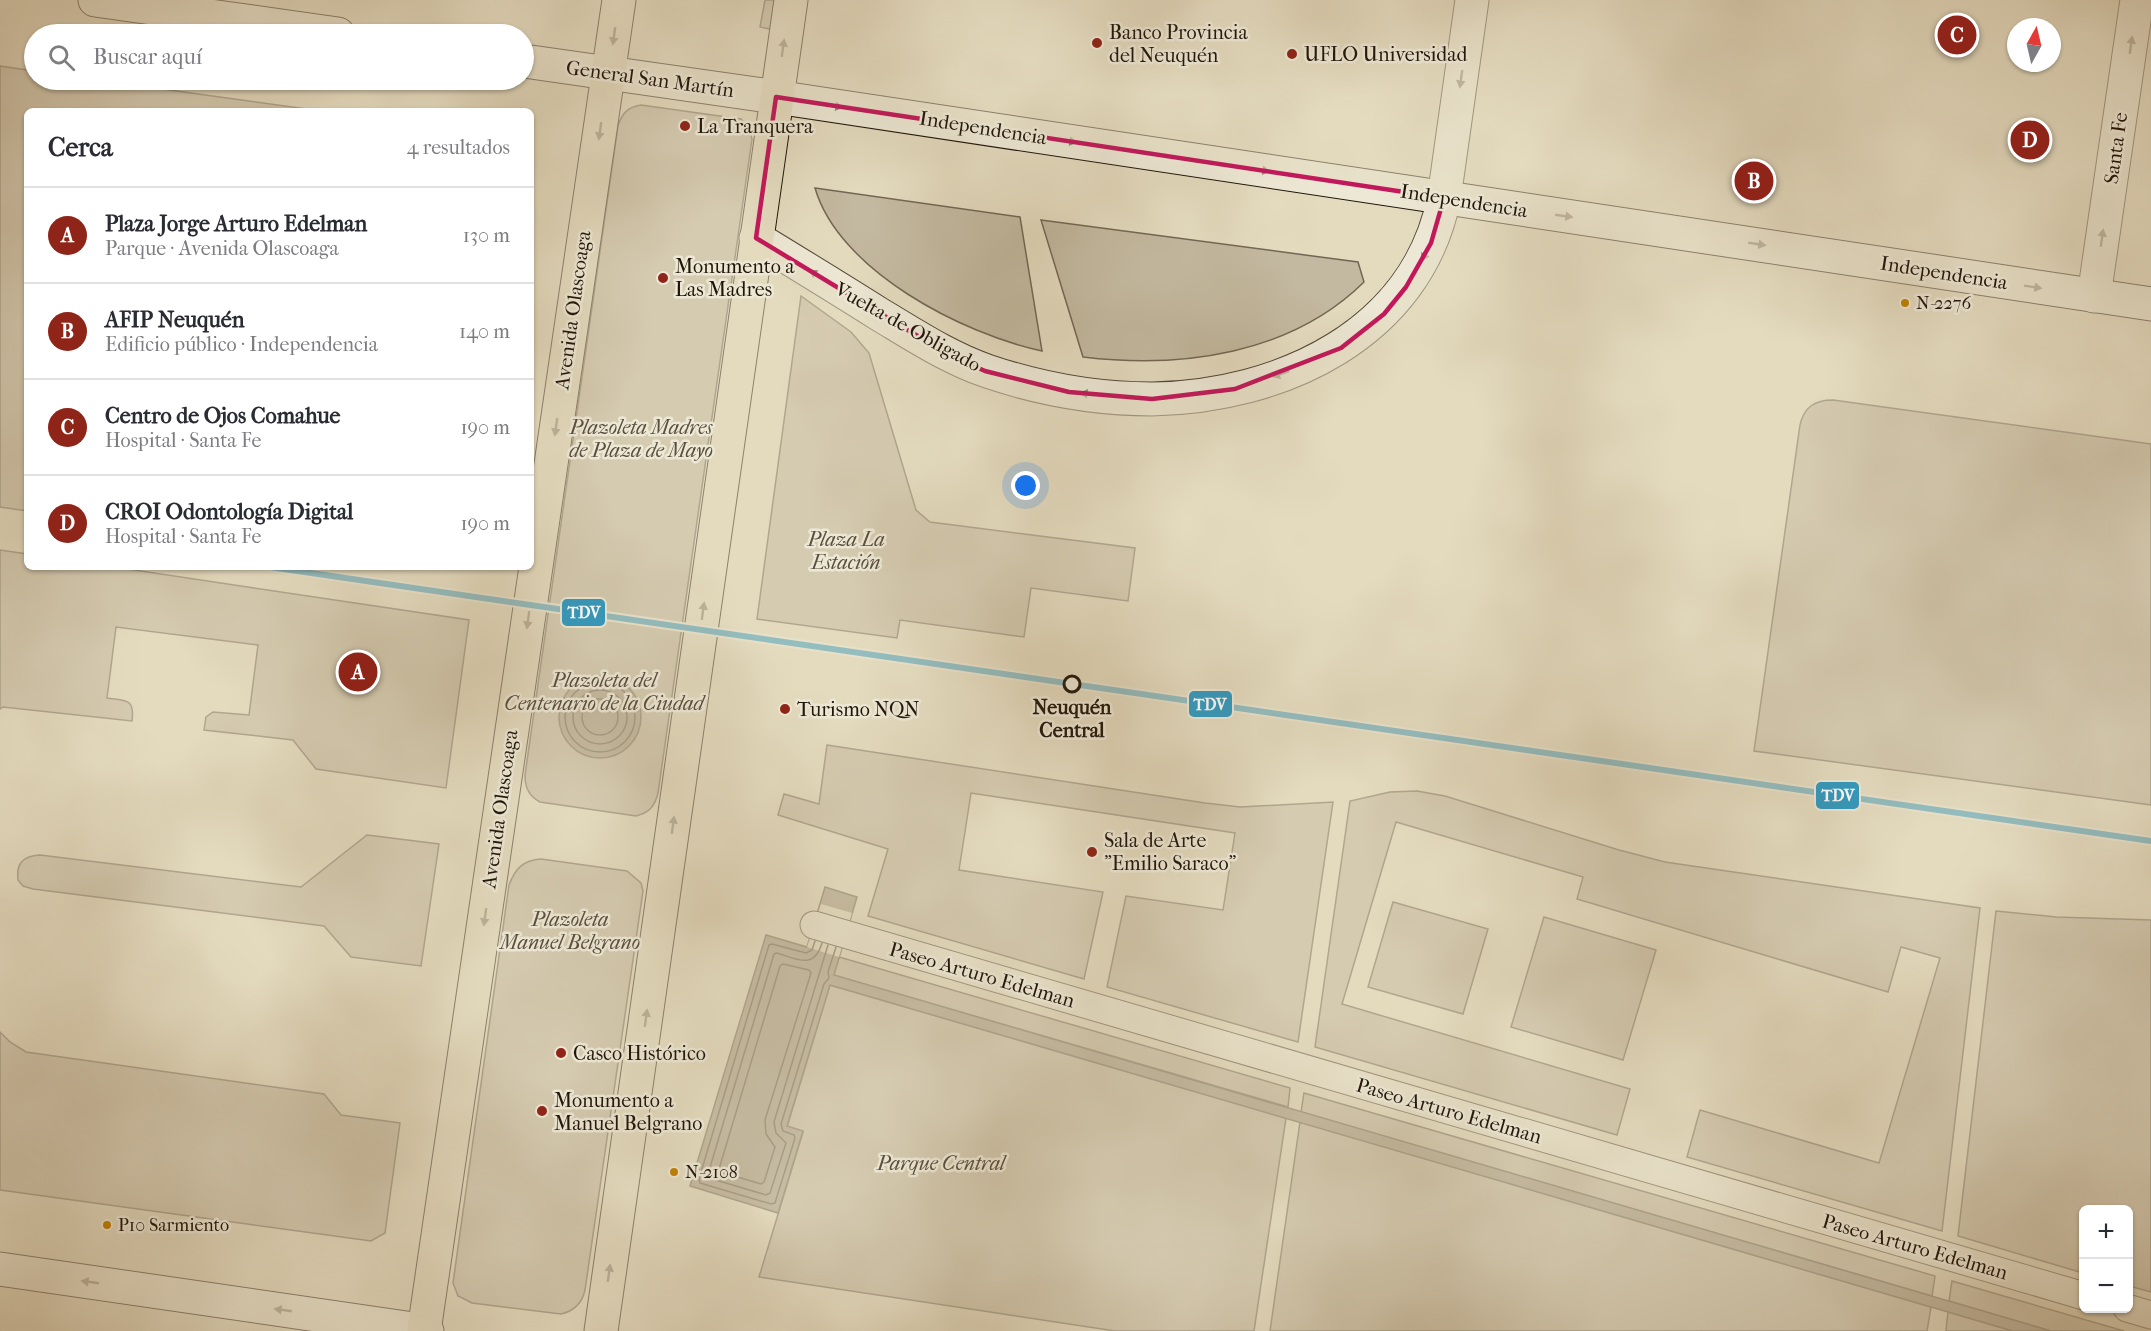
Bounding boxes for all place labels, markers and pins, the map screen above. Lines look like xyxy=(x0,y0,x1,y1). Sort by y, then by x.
pin: C xyxy=(1938,12,1976,57)
place label: Banco Provincia del Neuquén xyxy=(1109,21,1248,67)
marker: Banco Provincia del Neuquén xyxy=(1090,36,1104,50)
place label: UFLO Universidad xyxy=(1304,43,1468,66)
marker: UFLO Universidad xyxy=(1285,47,1299,61)
place label: La Tranquera xyxy=(697,115,814,138)
pin: D xyxy=(2010,118,2050,162)
marker: La Tranquera xyxy=(678,119,692,133)
pin: B xyxy=(1734,158,1774,204)
place label: Monumento a Las Madres xyxy=(675,255,795,301)
marker: Monumento a Las Madres xyxy=(656,271,670,285)
place label: N-2276 xyxy=(1916,293,1972,314)
marker: N-2276 xyxy=(1899,297,1911,309)
pin: A xyxy=(338,650,378,694)
marker: Neuquén Central xyxy=(1063,675,1081,693)
place label: Neuquén Central xyxy=(1033,696,1112,742)
place label: Turismo NQN xyxy=(797,698,919,721)
marker: Turismo NQN xyxy=(778,702,792,716)
place label: Sala de Arte "Emilio Saraco" xyxy=(1104,829,1237,875)
marker: Sala de Arte "Emilio Saraco" xyxy=(1085,845,1099,859)
place label: Casco Histórico xyxy=(573,1042,706,1065)
marker: Casco Histórico xyxy=(554,1046,568,1060)
place label: Monumento a Manuel Belgrano xyxy=(554,1089,702,1135)
marker: Monumento a Manuel Belgrano xyxy=(535,1104,549,1118)
place label: N-2108 xyxy=(685,1162,738,1183)
marker: N-2108 xyxy=(668,1166,680,1178)
place label: P10 Sarmiento xyxy=(118,1215,229,1236)
marker: P10 Sarmiento xyxy=(101,1219,113,1231)

